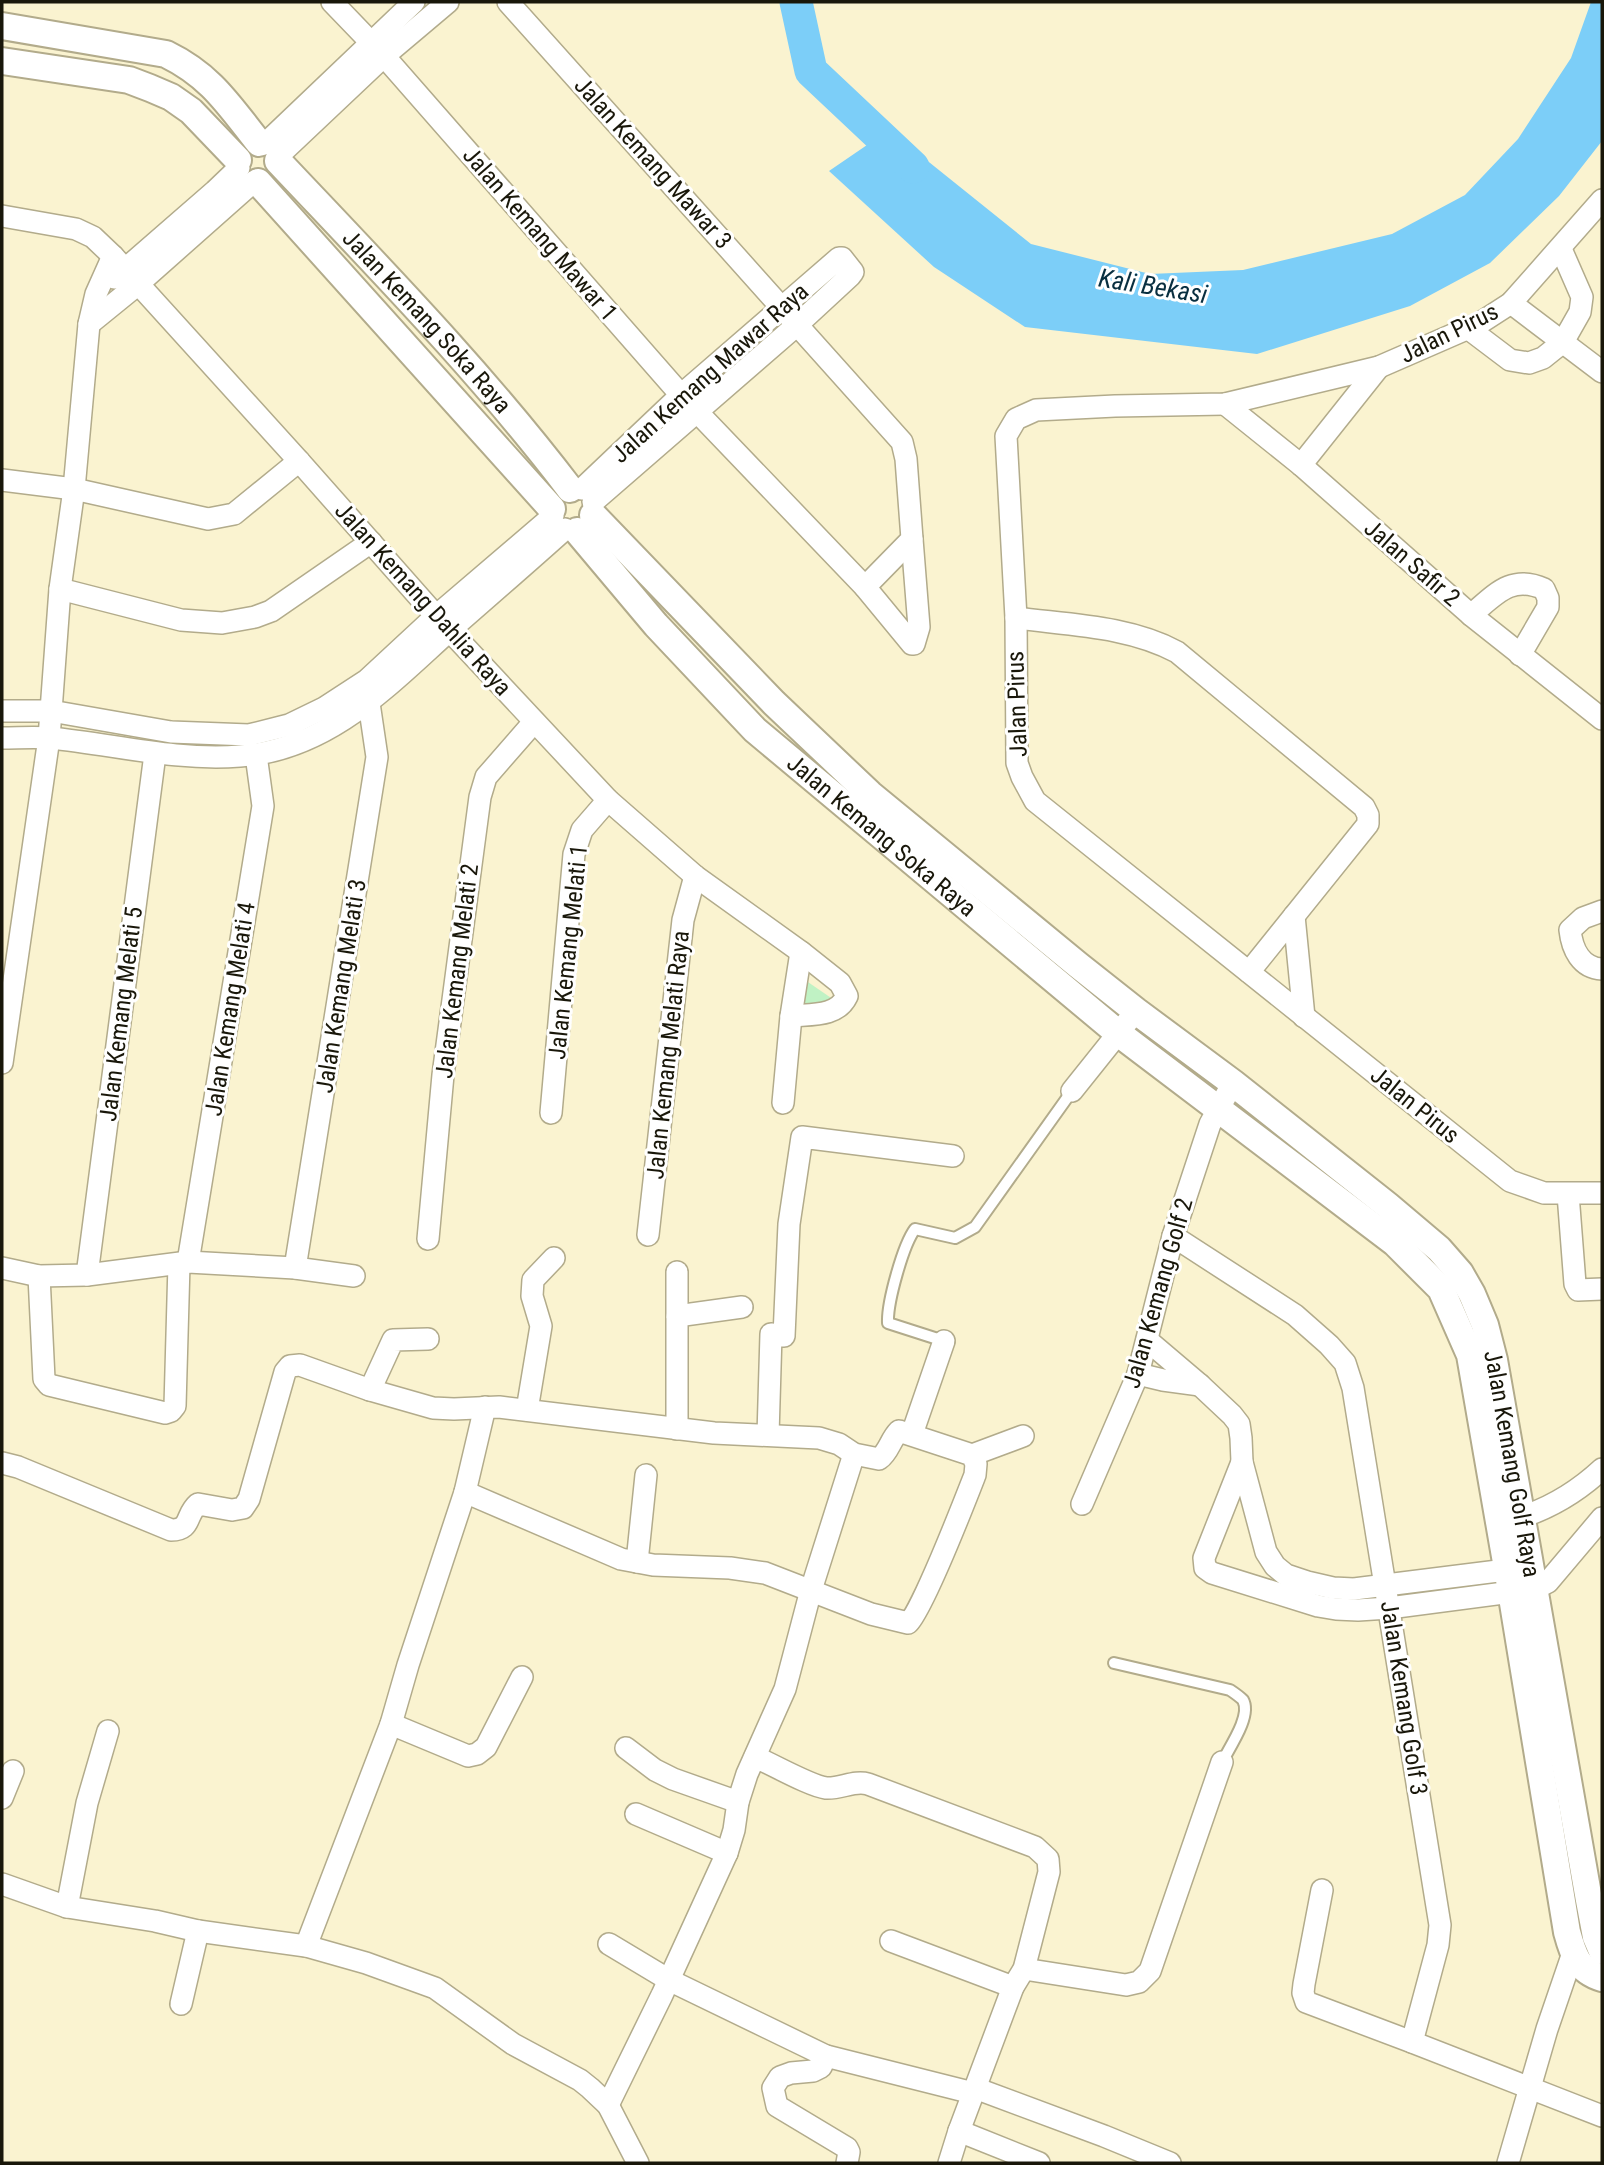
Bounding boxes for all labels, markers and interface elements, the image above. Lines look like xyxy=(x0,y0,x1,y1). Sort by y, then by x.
street label: Jalan Kemang Mawar 3 xyxy=(569,71,737,255)
street label: Jalan Kemang Mawar 1 xyxy=(457,141,623,327)
street label: Jalan Kemang Soka Raya xyxy=(337,224,517,419)
water label: Kali Bekasi xyxy=(1097,263,1210,309)
street label: Jalan Kemang Mawar Raya xyxy=(606,277,814,469)
street label: Jalan Pirus xyxy=(1395,297,1503,369)
street label: Jalan Kemang Dahlia Raya xyxy=(329,497,517,701)
street label: Jalan Safir 2 xyxy=(1358,514,1466,612)
street label: Jalan Pirus xyxy=(1001,651,1033,757)
street label: Jalan Kemang Soka Raya xyxy=(781,749,982,923)
street label: Jalan Kemang Melati 1 xyxy=(543,843,593,1061)
street label: Jalan Kemang Melati 2 xyxy=(430,862,484,1080)
street label: Jalan Kemang Melati 3 xyxy=(310,877,372,1095)
street label: Jalan Kemang Melati 4 xyxy=(199,900,261,1118)
street label: Jalan Kemang Melati 5 xyxy=(94,905,148,1123)
street label: Jalan Kemang Melati Raya xyxy=(641,929,695,1181)
street label: Jalan Pirus xyxy=(1365,1061,1465,1149)
street label: Jalan Kemang Golf 2 xyxy=(1117,1195,1199,1391)
street label: Jalan Kemang Golf Raya xyxy=(1478,1347,1546,1579)
street label: Jalan Kemang Golf 3 xyxy=(1375,1599,1433,1797)

